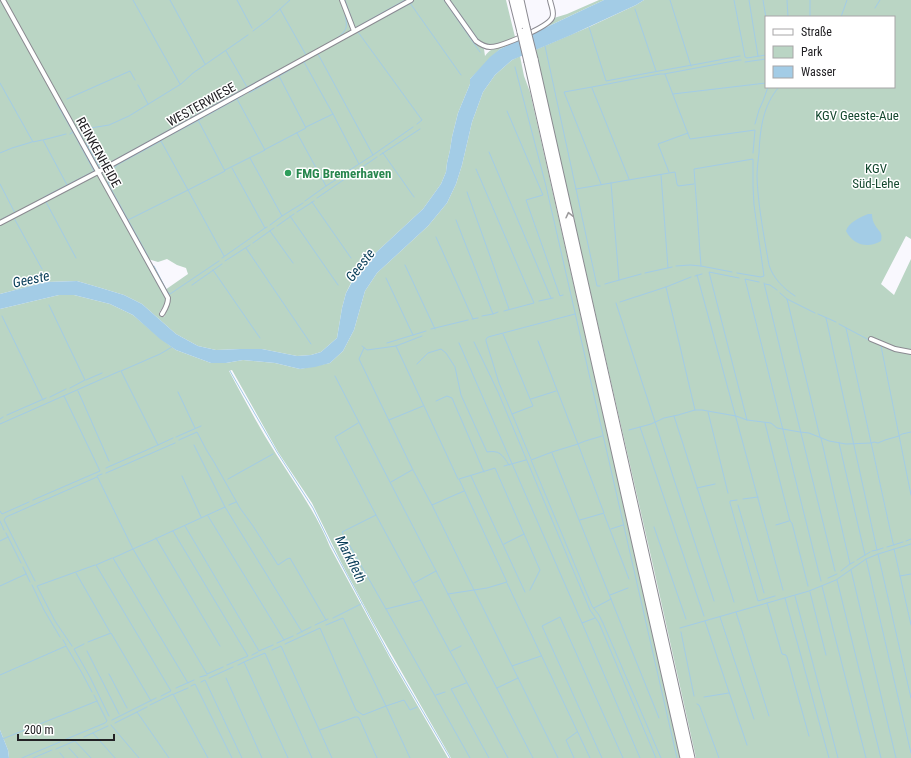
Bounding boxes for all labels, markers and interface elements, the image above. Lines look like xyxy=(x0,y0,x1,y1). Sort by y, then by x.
legend xyxy=(765,16,895,88)
text: Straße xyxy=(801,25,832,39)
text: Park xyxy=(801,45,823,59)
text: Wasser xyxy=(801,65,836,79)
street label: WESTERWIESE xyxy=(164,79,238,129)
park label: KGV Geeste-Aue xyxy=(815,108,899,123)
street label: REINKENHEIDE xyxy=(73,115,124,190)
park label: KGV Süd-Lehe xyxy=(852,161,900,191)
place label: FMG Bremerhaven xyxy=(296,166,391,181)
marker: FMG Bremerhaven xyxy=(283,168,293,178)
one-way arrow xyxy=(565,211,573,218)
water label: Geeste xyxy=(342,245,378,285)
water label: Geeste xyxy=(11,267,51,291)
water label: Markfleth xyxy=(332,533,370,585)
scale bar xyxy=(18,716,114,742)
text: 200 m xyxy=(24,723,54,737)

